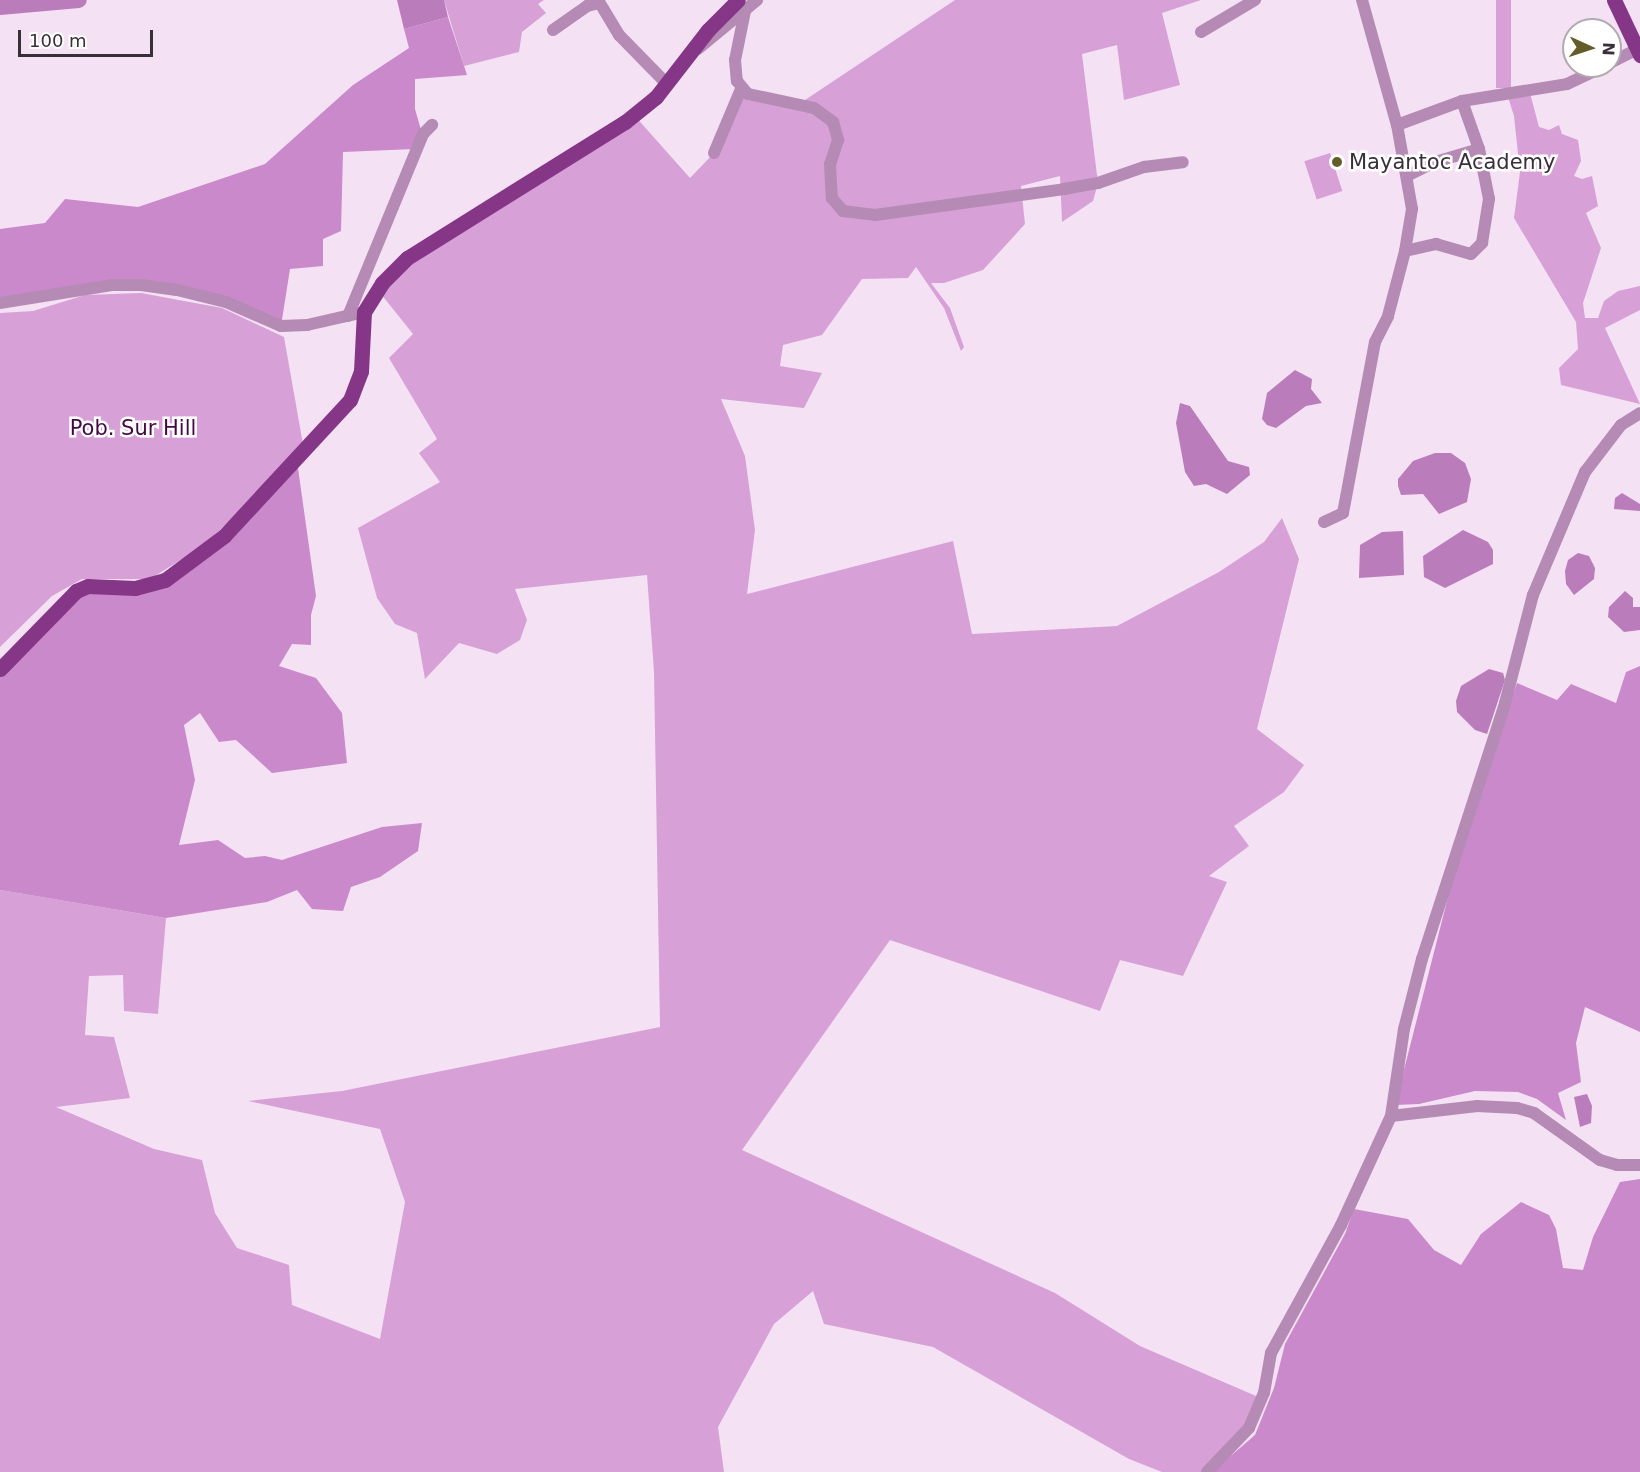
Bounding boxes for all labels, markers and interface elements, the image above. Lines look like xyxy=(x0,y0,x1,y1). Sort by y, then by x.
scale bar xyxy=(21,18,156,56)
north arrow xyxy=(1562,18,1622,78)
text: 100 m xyxy=(29,30,87,51)
text: N xyxy=(1599,42,1618,56)
place label: Mayantoc Academy xyxy=(1349,149,1555,175)
marker: Mayantoc Academy xyxy=(1330,155,1344,169)
park label: Pob. Sur Hill xyxy=(70,415,196,441)

